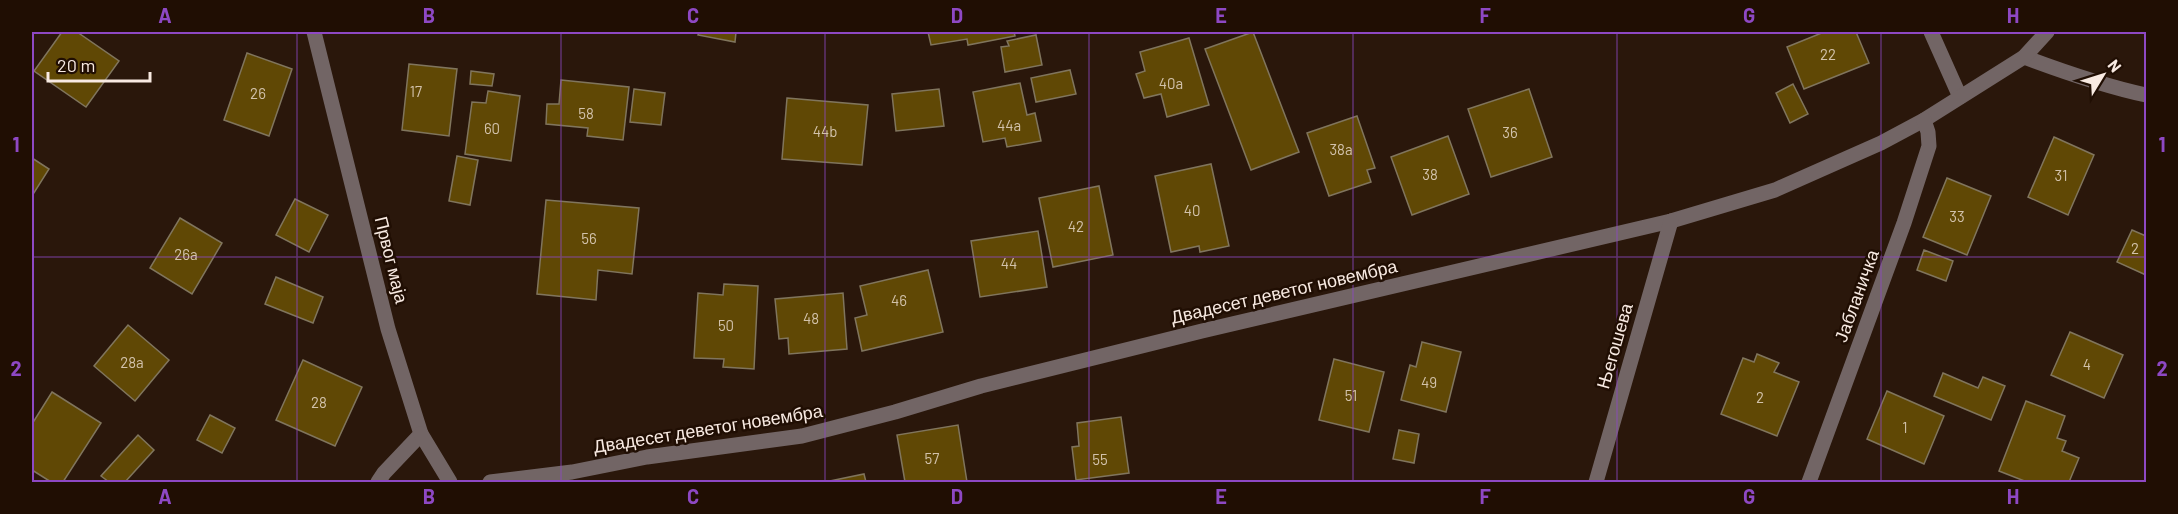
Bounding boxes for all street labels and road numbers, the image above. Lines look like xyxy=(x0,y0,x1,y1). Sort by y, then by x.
street label: Првог маја xyxy=(371,214,414,306)
street label: Јабланичка xyxy=(1829,246,1883,345)
street label: Двадесет деветог новембра xyxy=(1168,254,1400,328)
street label: Његошева xyxy=(1591,299,1637,391)
street label: Двадесет деветог новембра xyxy=(592,399,825,457)

